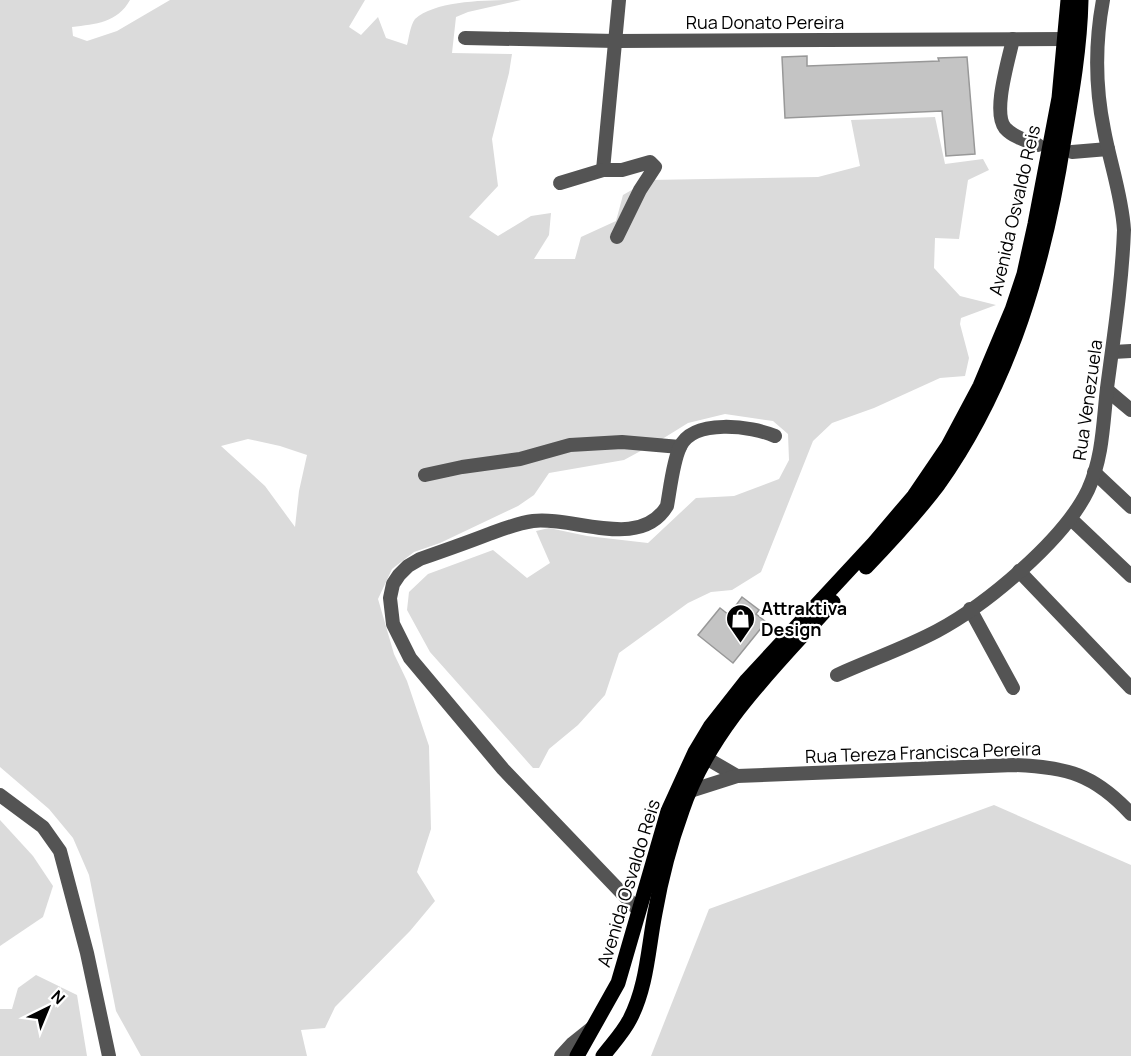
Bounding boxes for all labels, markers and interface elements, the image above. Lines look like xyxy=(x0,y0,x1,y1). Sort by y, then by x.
street label: Rua Donato Pereira xyxy=(686,10,844,34)
street label: Avenida Osvaldo Reis xyxy=(983,122,1045,298)
street label: Rua Venezuela xyxy=(1067,338,1107,462)
place label: Attraktiva Design xyxy=(761,596,847,641)
shop icon: Attraktiva Design xyxy=(724,602,756,644)
street label: Rua Tereza Francisca Pereira xyxy=(805,736,1041,768)
street label: Avenida Osvaldo Reis xyxy=(591,796,665,970)
north arrow xyxy=(18,978,78,1038)
text: N xyxy=(47,985,70,1009)

